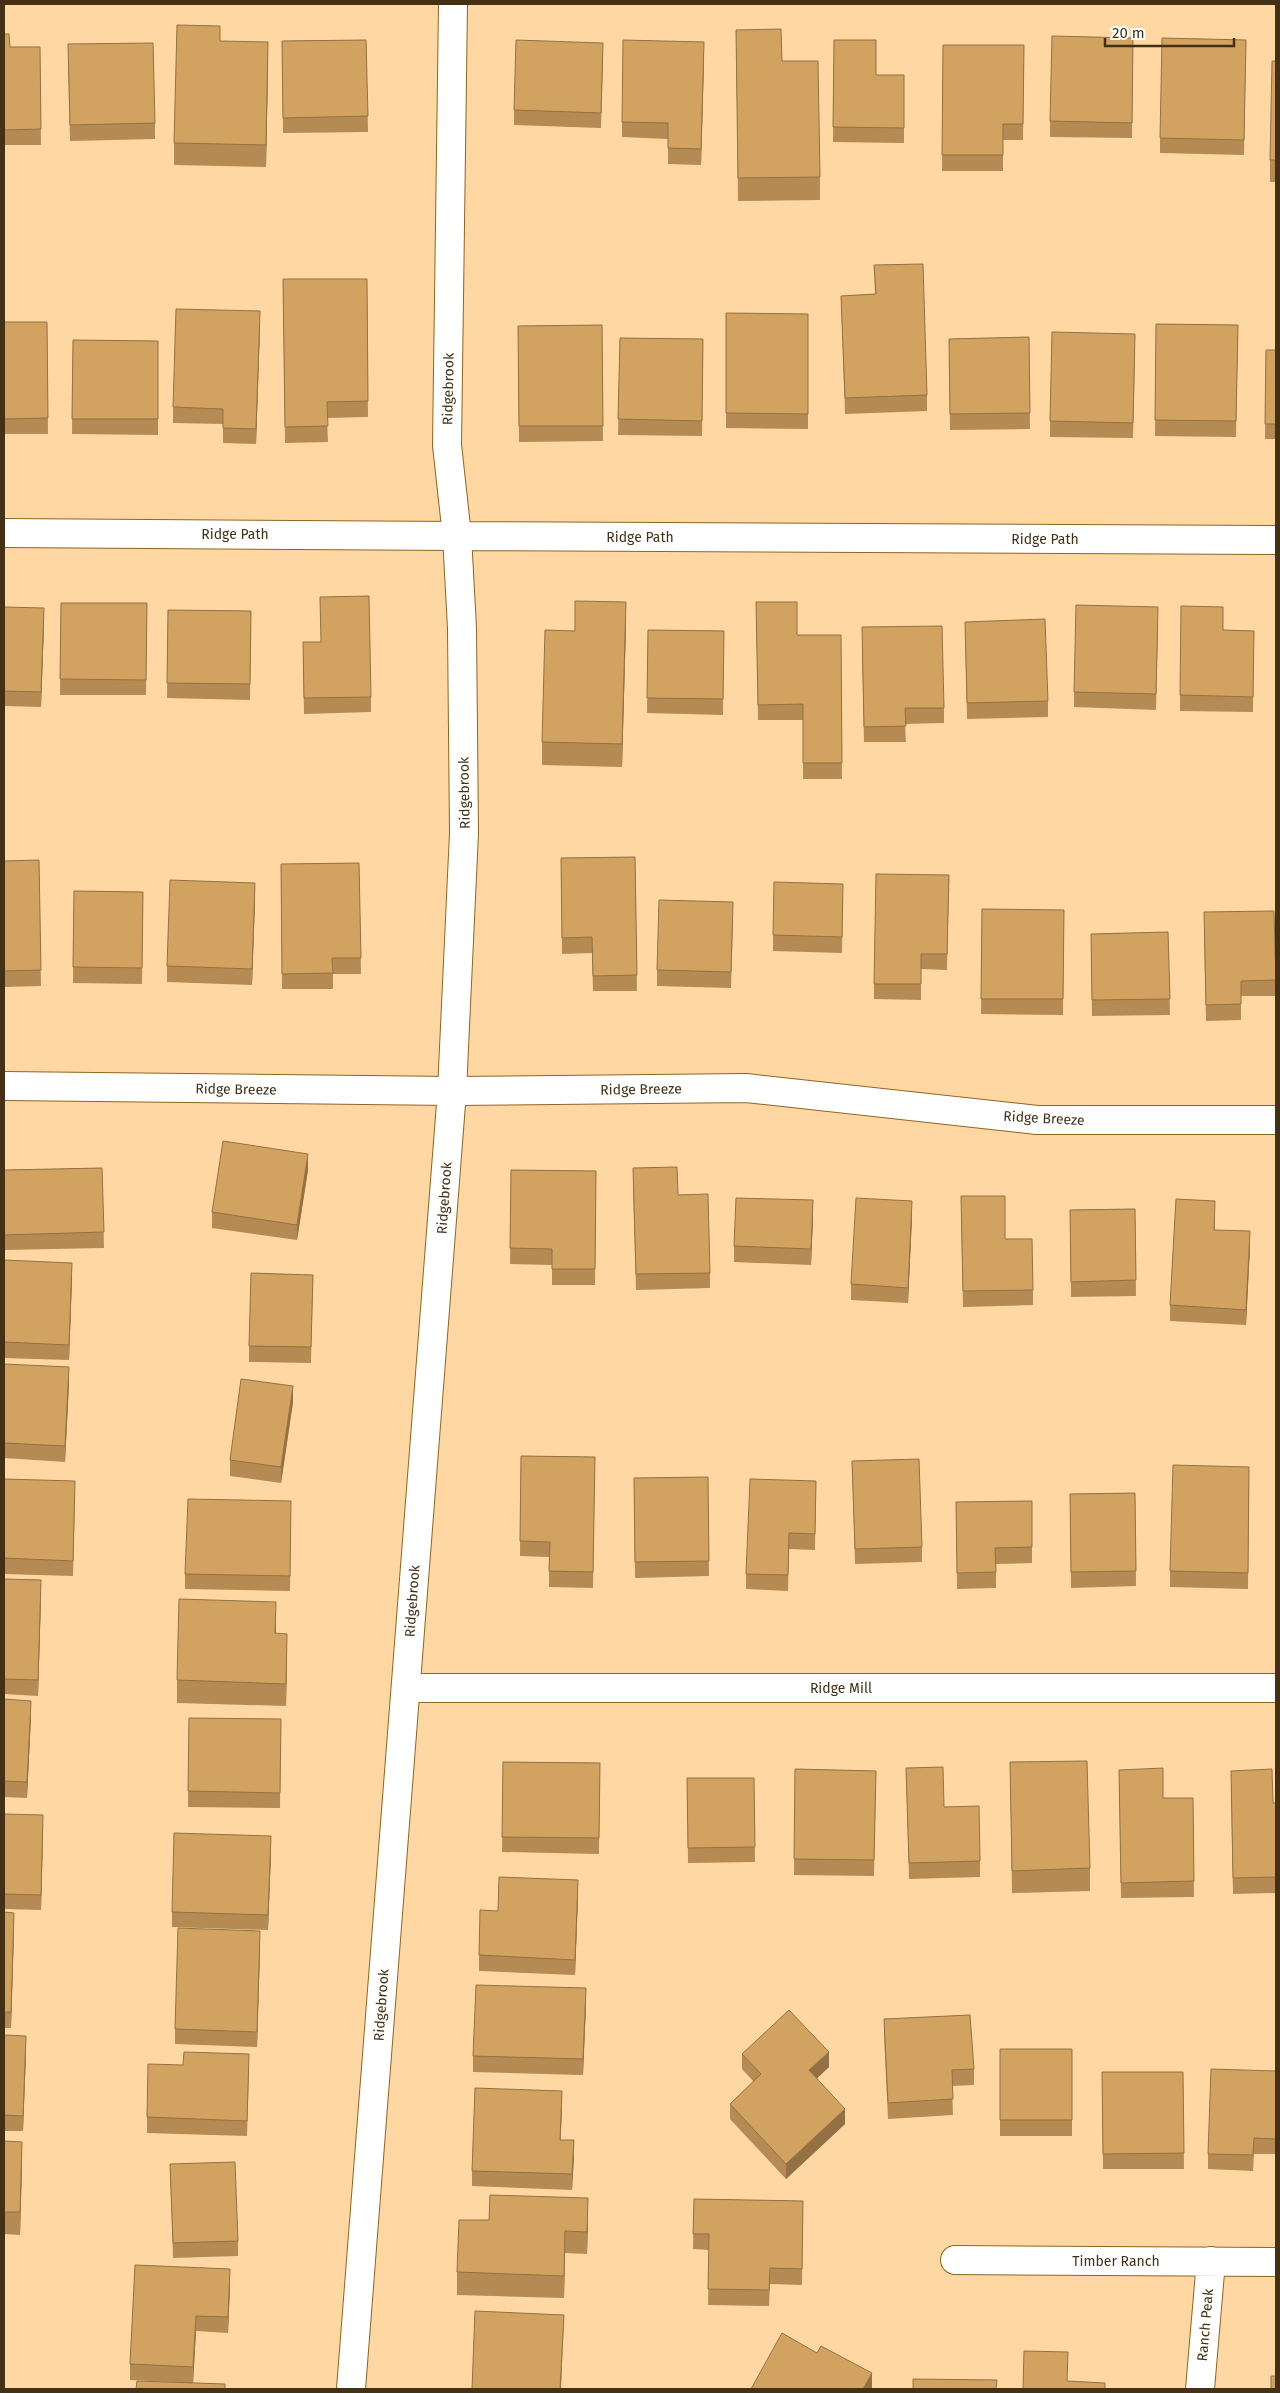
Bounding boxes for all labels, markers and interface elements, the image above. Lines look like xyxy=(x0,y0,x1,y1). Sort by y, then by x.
scale bar xyxy=(1105,15,1234,47)
text: 20 m xyxy=(1112,24,1145,42)
street label: Ridgebrook xyxy=(439,352,458,425)
street label: Ridge Path xyxy=(201,526,269,543)
street label: Ridge Path xyxy=(606,529,674,546)
street label: Ridge Path xyxy=(1011,531,1079,548)
street label: Ridgebrook xyxy=(455,756,474,829)
street label: Ridge Breeze xyxy=(195,1080,277,1099)
street label: Ridge Breeze xyxy=(600,1080,682,1099)
street label: Ridge Breeze xyxy=(1003,1108,1085,1129)
street label: Ridgebrook xyxy=(433,1161,456,1235)
street label: Ridgebrook xyxy=(401,1564,424,1638)
street label: Ridge Mill xyxy=(810,1680,872,1697)
street label: Ridgebrook xyxy=(370,1968,393,2042)
street label: Timber Ranch xyxy=(1072,2253,1160,2270)
street label: Ranch Peak xyxy=(1194,2287,1217,2362)

